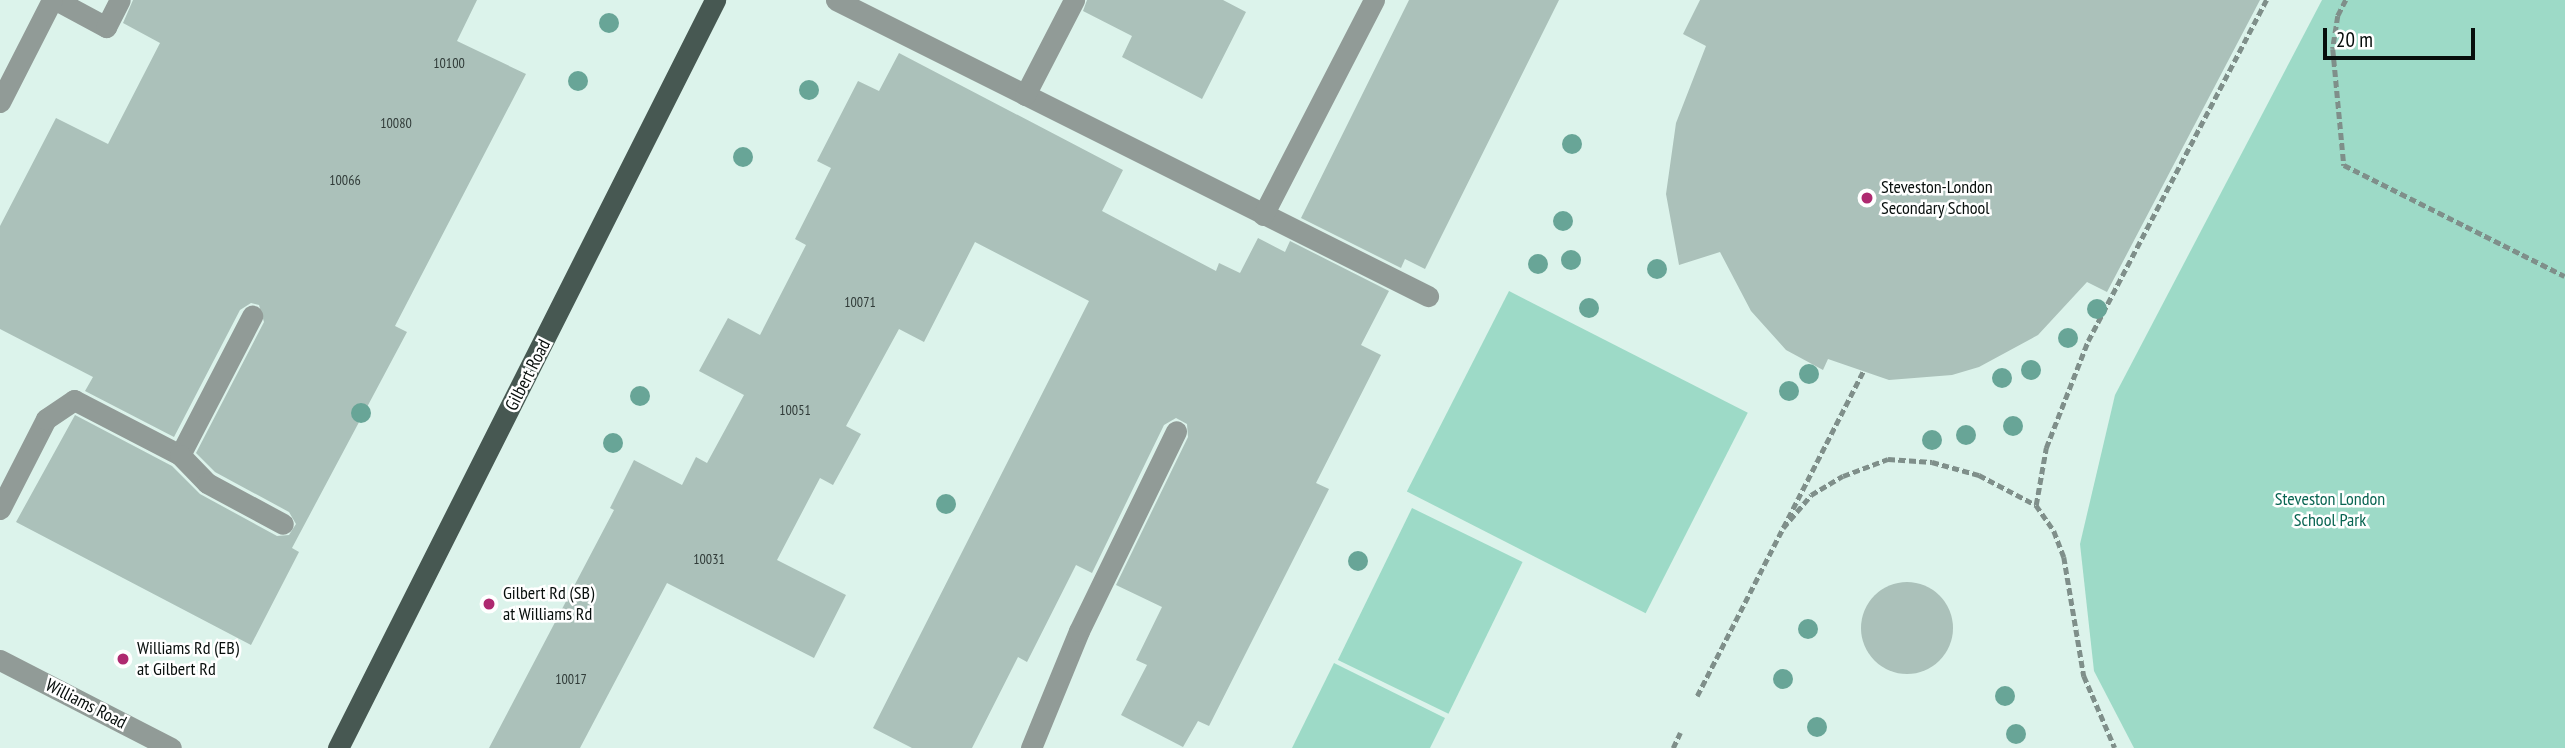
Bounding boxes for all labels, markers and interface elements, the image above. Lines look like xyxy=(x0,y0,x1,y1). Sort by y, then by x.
scale bar xyxy=(2327,14,2479,58)
text: 20 m xyxy=(2336,26,2373,53)
house number: 10100 xyxy=(433,55,465,71)
house number: 10080 xyxy=(380,115,412,131)
house number: 10066 xyxy=(329,172,361,188)
place label: Steveston-London Secondary School xyxy=(1881,177,1993,220)
marker: Steveston-London Secondary School xyxy=(1859,190,1875,206)
house number: 10071 xyxy=(844,294,876,310)
street label: Gilbert Road xyxy=(501,336,555,414)
house number: 10051 xyxy=(779,402,811,418)
park label: Steveston London School Park xyxy=(2275,489,2385,532)
house number: 10031 xyxy=(693,551,725,567)
place label: Gilbert Rd (SB) at Williams Rd xyxy=(503,583,594,626)
marker: Gilbert Rd (SB) at Williams Rd xyxy=(481,596,497,612)
place label: Williams Rd (EB) at Gilbert Rd xyxy=(137,638,239,680)
marker: Williams Rd (EB) at Gilbert Rd xyxy=(115,651,131,667)
house number: 10017 xyxy=(555,671,587,687)
street label: Williams Road xyxy=(42,674,130,734)

